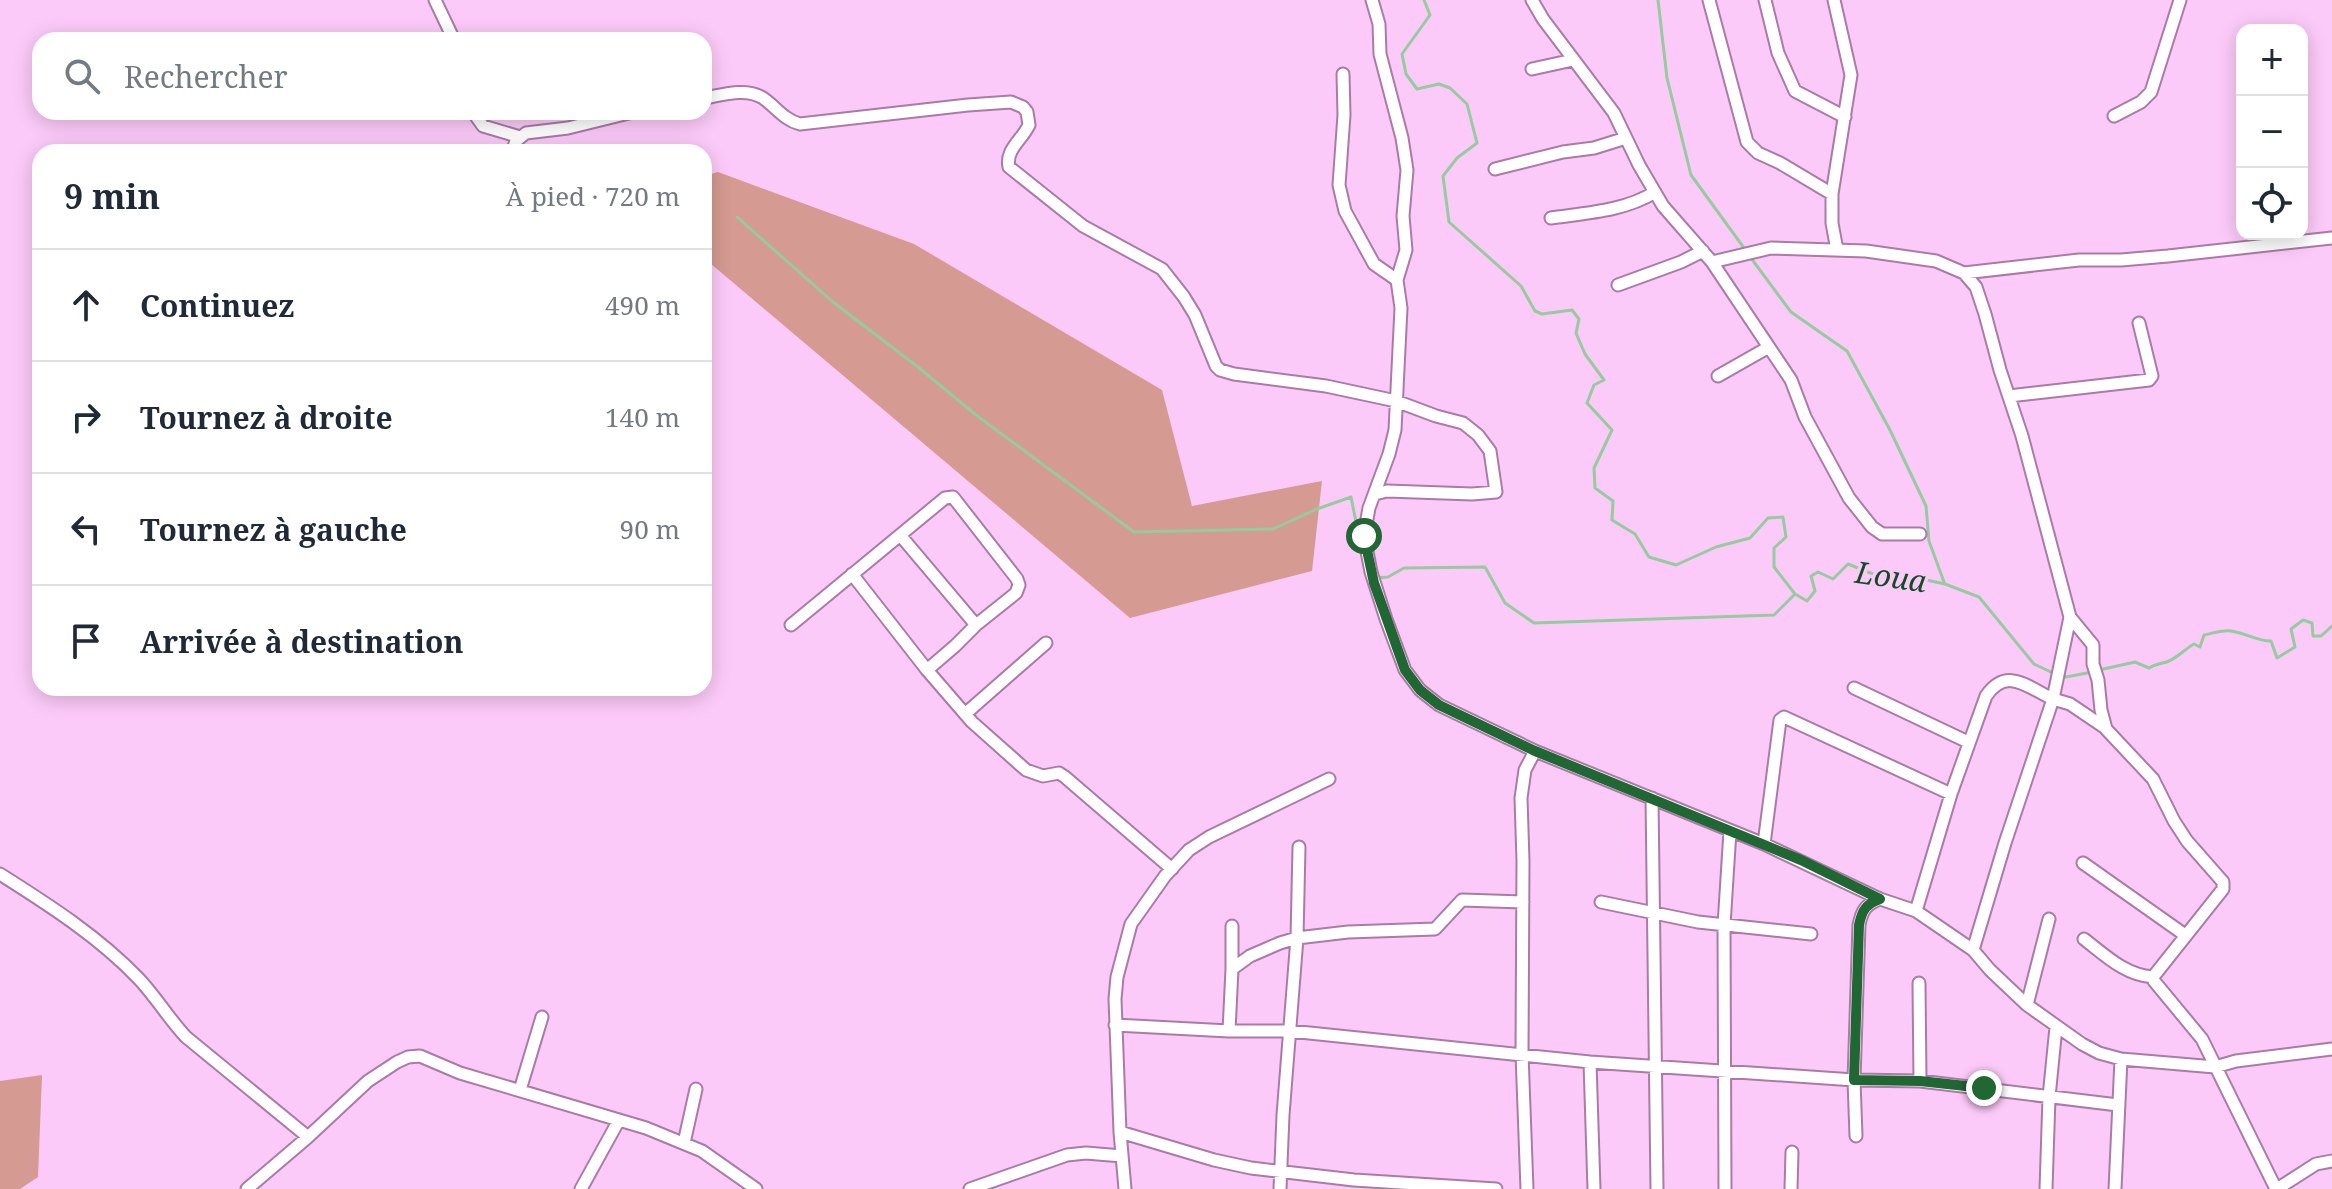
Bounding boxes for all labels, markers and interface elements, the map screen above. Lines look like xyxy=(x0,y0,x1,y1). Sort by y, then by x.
map controls xyxy=(2236,24,2308,240)
button: + xyxy=(2236,24,2308,96)
search box xyxy=(32,32,712,120)
icon: search xyxy=(60,54,104,98)
text: Rechercher xyxy=(124,56,288,97)
button: − xyxy=(2236,96,2308,168)
button: locate xyxy=(2236,168,2308,240)
text: 9 min xyxy=(64,173,160,219)
text: À pied · 720 m xyxy=(506,178,680,214)
icon: ahead xyxy=(64,283,108,327)
text: Continuez xyxy=(140,285,294,326)
text: 490 m xyxy=(605,287,680,323)
icon: right xyxy=(64,395,108,439)
text: Tournez à droite xyxy=(140,397,393,438)
text: 140 m xyxy=(605,399,680,435)
icon: left xyxy=(64,507,108,551)
text: Tournez à gauche xyxy=(140,509,407,550)
text: 90 m xyxy=(620,511,680,547)
route start xyxy=(1346,518,1382,554)
water label: Loua xyxy=(1852,551,1930,601)
icon: arrive xyxy=(64,619,108,663)
text: Arrivée à destination xyxy=(140,621,464,662)
route end xyxy=(1966,1070,2002,1106)

